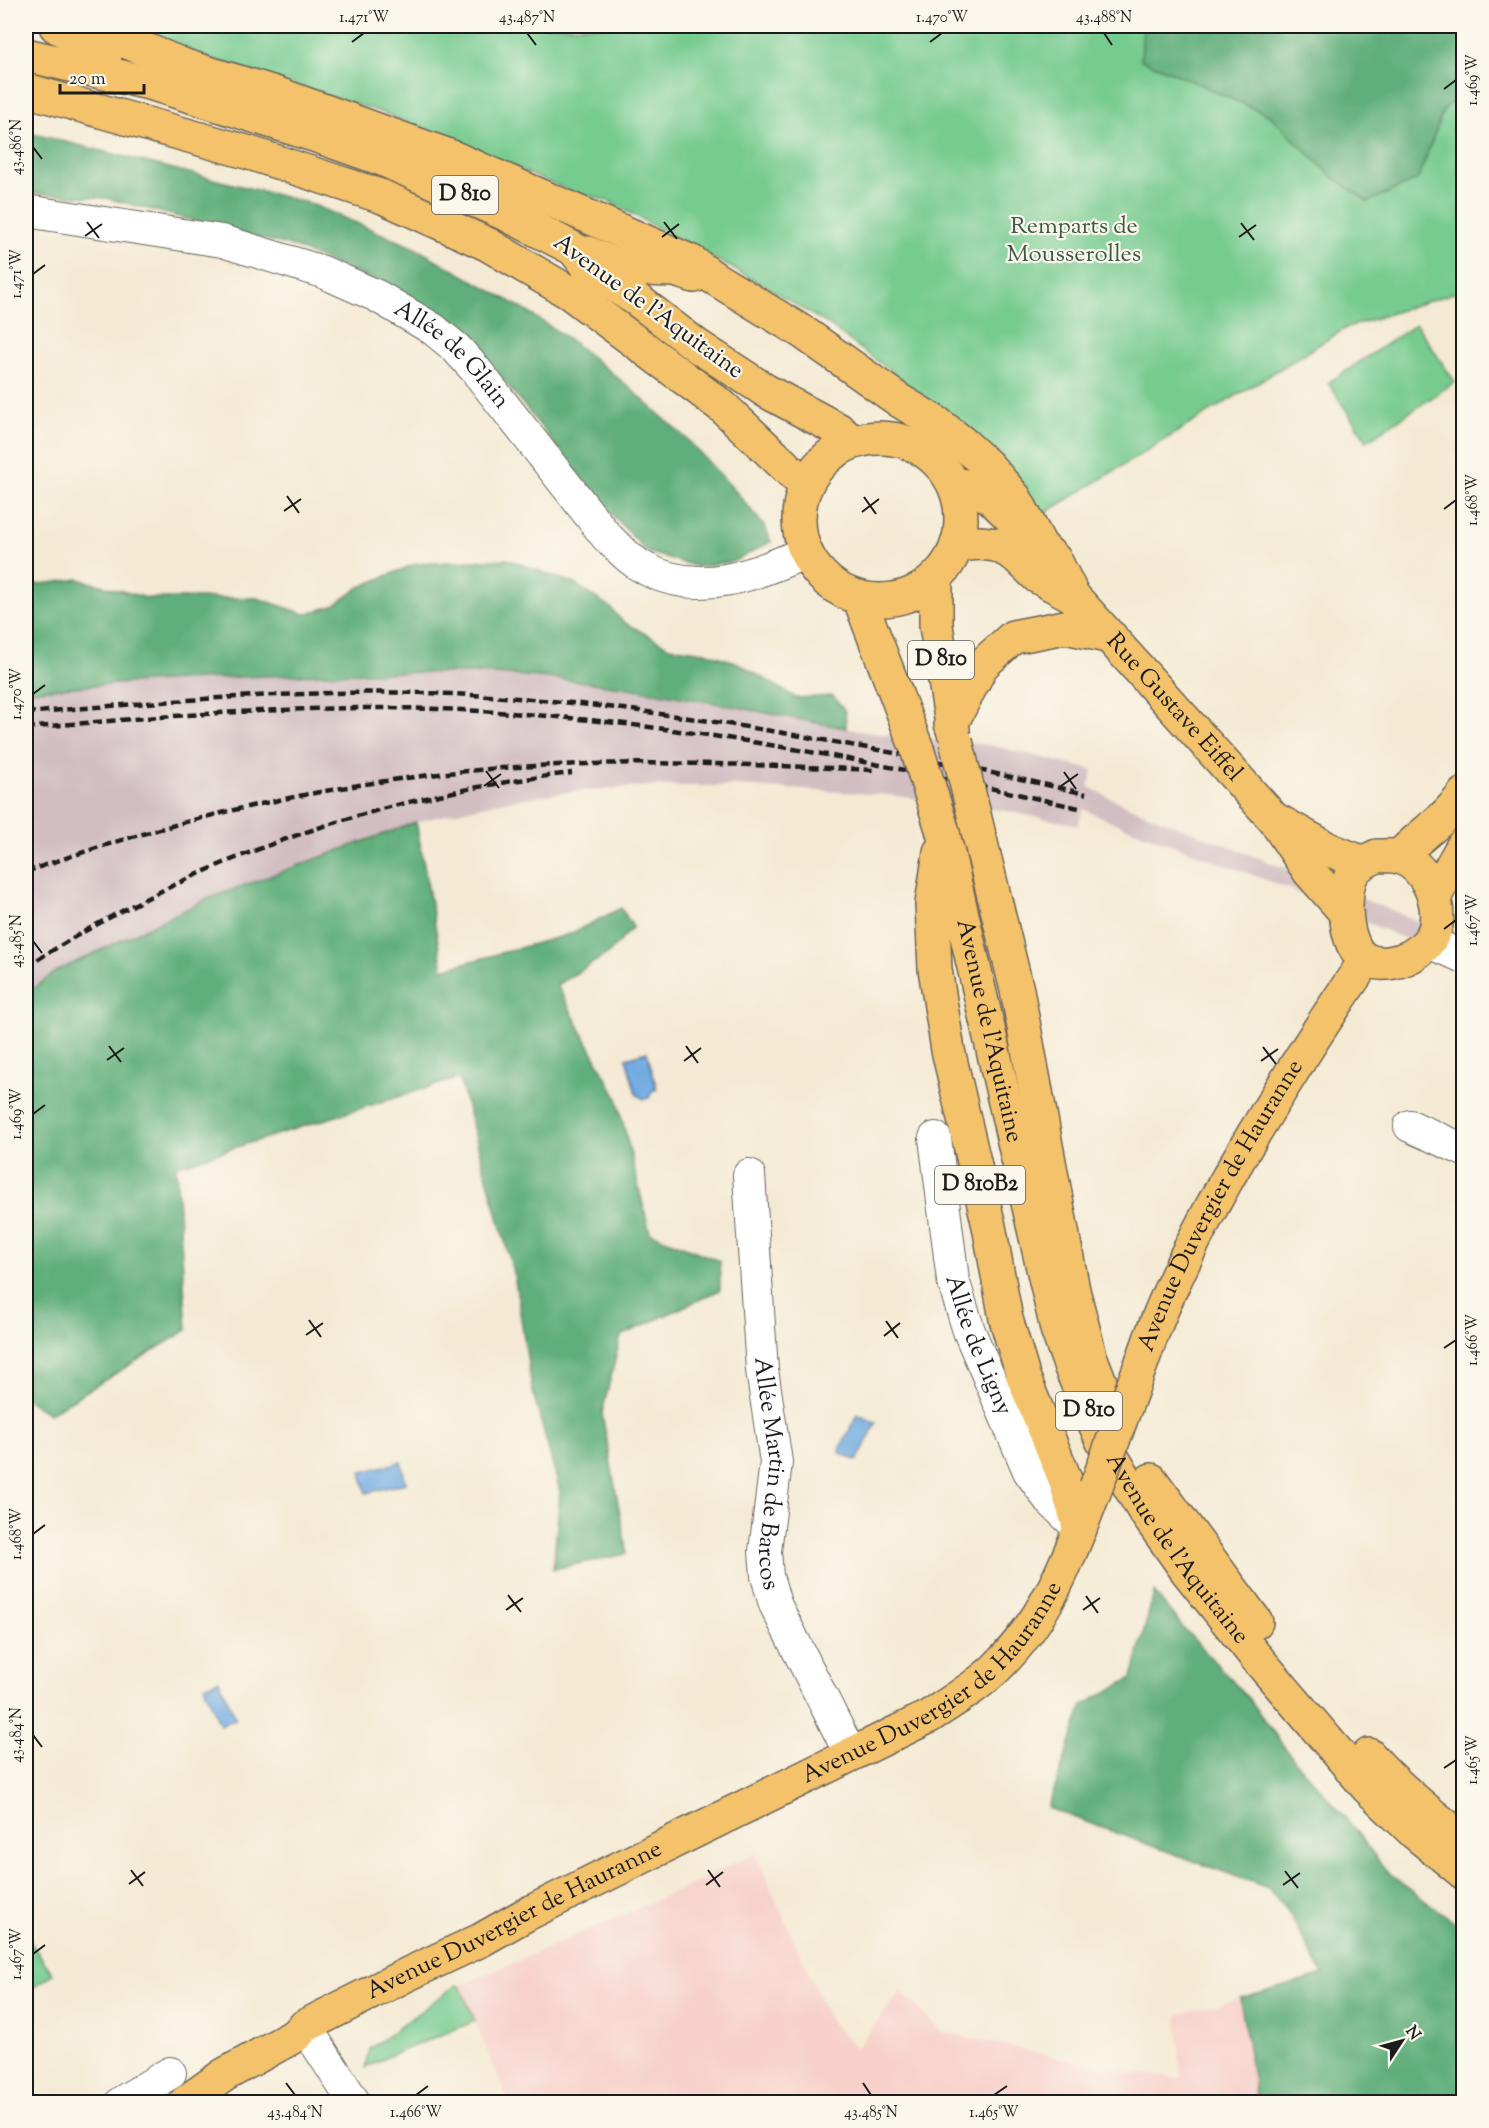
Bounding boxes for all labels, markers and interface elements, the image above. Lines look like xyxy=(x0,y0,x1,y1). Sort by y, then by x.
text: 1.471°W xyxy=(339,8,389,29)
text: 43.487°N xyxy=(499,8,555,29)
text: 1.470°W xyxy=(916,8,968,29)
text: 43.488°N xyxy=(1076,8,1132,29)
text: 1.469°W xyxy=(1463,54,1484,106)
scale bar xyxy=(60,57,144,95)
text: 20 m xyxy=(69,67,106,93)
text: 43.486°N xyxy=(7,119,28,175)
road number: D 810 xyxy=(432,176,498,214)
park label: Remparts de Mousserolles xyxy=(1007,210,1141,272)
street label: Avenue de l'Aquitaine xyxy=(546,226,750,388)
text: 1.471°W xyxy=(7,249,28,299)
street label: Allée de Glain xyxy=(387,292,517,416)
text: 1.468°W xyxy=(1463,474,1484,526)
street label: Rue Gustave Eiffel xyxy=(1098,626,1250,790)
road number: D 810 xyxy=(908,641,974,679)
text: 1.470°W xyxy=(7,668,28,720)
text: 1.467°W xyxy=(1463,894,1484,946)
text: 43.485°N xyxy=(7,914,28,968)
street label: Avenue de l'Aquitaine xyxy=(947,916,1031,1146)
street label: Avenue Duvergier de Hauranne xyxy=(1130,1053,1312,1357)
text: 1.469°W xyxy=(7,1088,28,1140)
road number: D 810B2 xyxy=(935,1166,1025,1204)
street label: Allée de Ligny xyxy=(936,1271,1020,1421)
text: 1.466°W xyxy=(1463,1314,1484,1366)
street label: Allée Martin de Barcos xyxy=(744,1356,793,1594)
road number: D 810 xyxy=(1056,1392,1122,1430)
street label: Avenue de l'Aquitaine xyxy=(1097,1447,1257,1652)
text: 1.468°W xyxy=(7,1508,28,1560)
street label: Avenue Duvergier de Hauranne xyxy=(796,1576,1071,1793)
text: 43.484°N xyxy=(7,1707,28,1763)
text: 1.465°W xyxy=(1463,1735,1484,1785)
street label: Avenue Duvergier de Hauranne xyxy=(361,1833,668,2009)
text: 1.467°W xyxy=(7,1928,28,1980)
north arrow xyxy=(1372,2011,1432,2071)
text: N xyxy=(1399,2022,1425,2046)
text: 43.484°N xyxy=(267,2103,323,2124)
text: 1.466°W xyxy=(390,2103,442,2124)
text: 43.485°N xyxy=(844,2103,898,2124)
text: 1.465°W xyxy=(969,2103,1019,2124)

